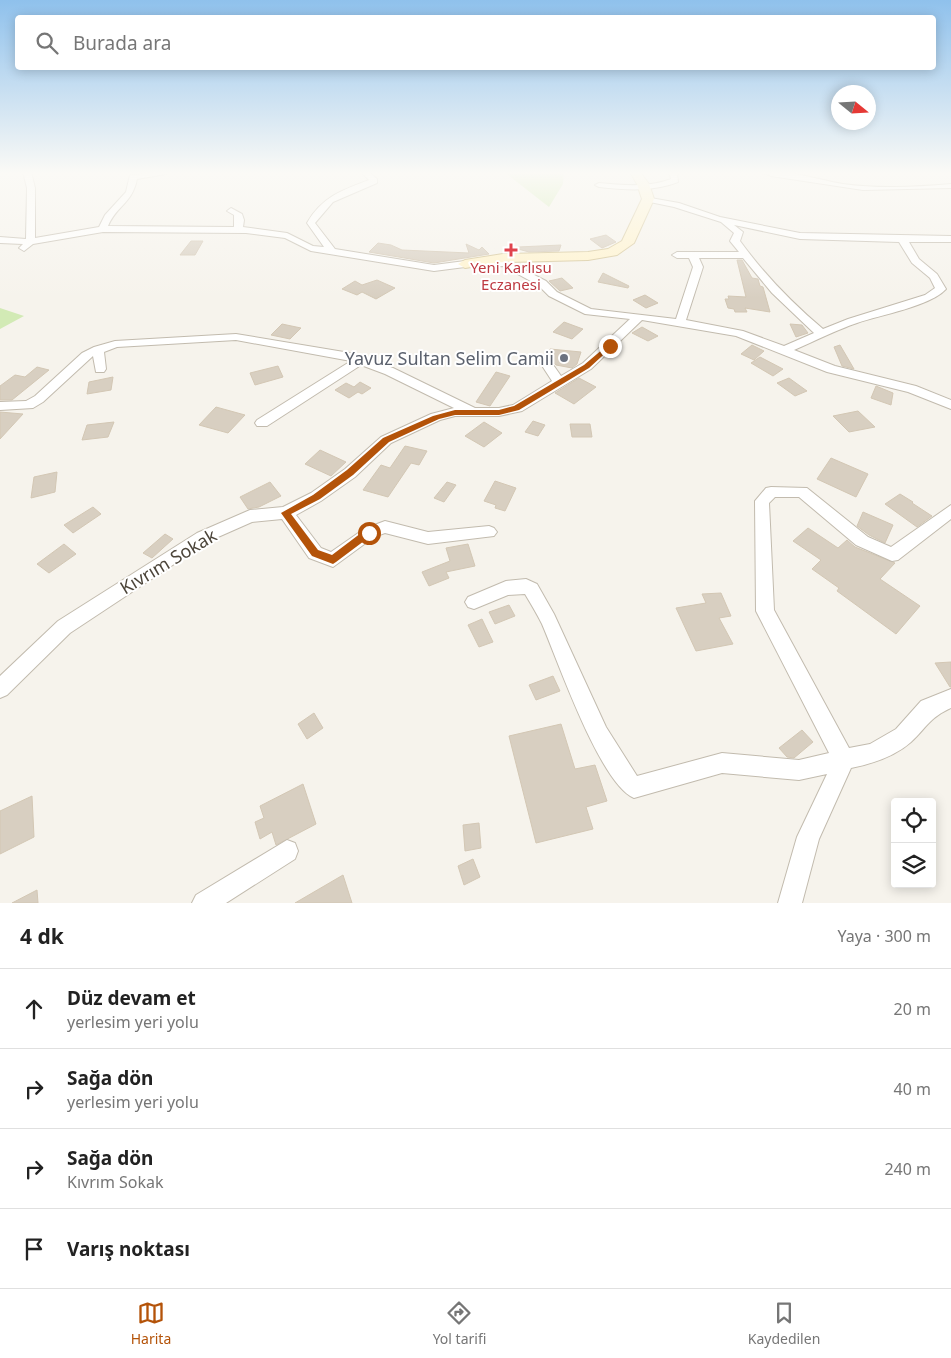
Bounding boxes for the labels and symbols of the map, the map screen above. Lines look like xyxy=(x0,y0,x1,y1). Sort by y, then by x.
north arrow xyxy=(831,85,876,130)
marker: Yeni Karlısu Eczanesi xyxy=(505,244,517,256)
place label: Yeni Karlısu Eczanesi xyxy=(470,257,552,294)
route end xyxy=(599,335,622,358)
place label: Yavuz Sultan Selim Camii xyxy=(345,346,554,370)
marker: Yavuz Sultan Selim Camii xyxy=(558,352,570,364)
route start xyxy=(358,522,381,545)
street label: Kıvrım Sokak xyxy=(115,523,221,599)

